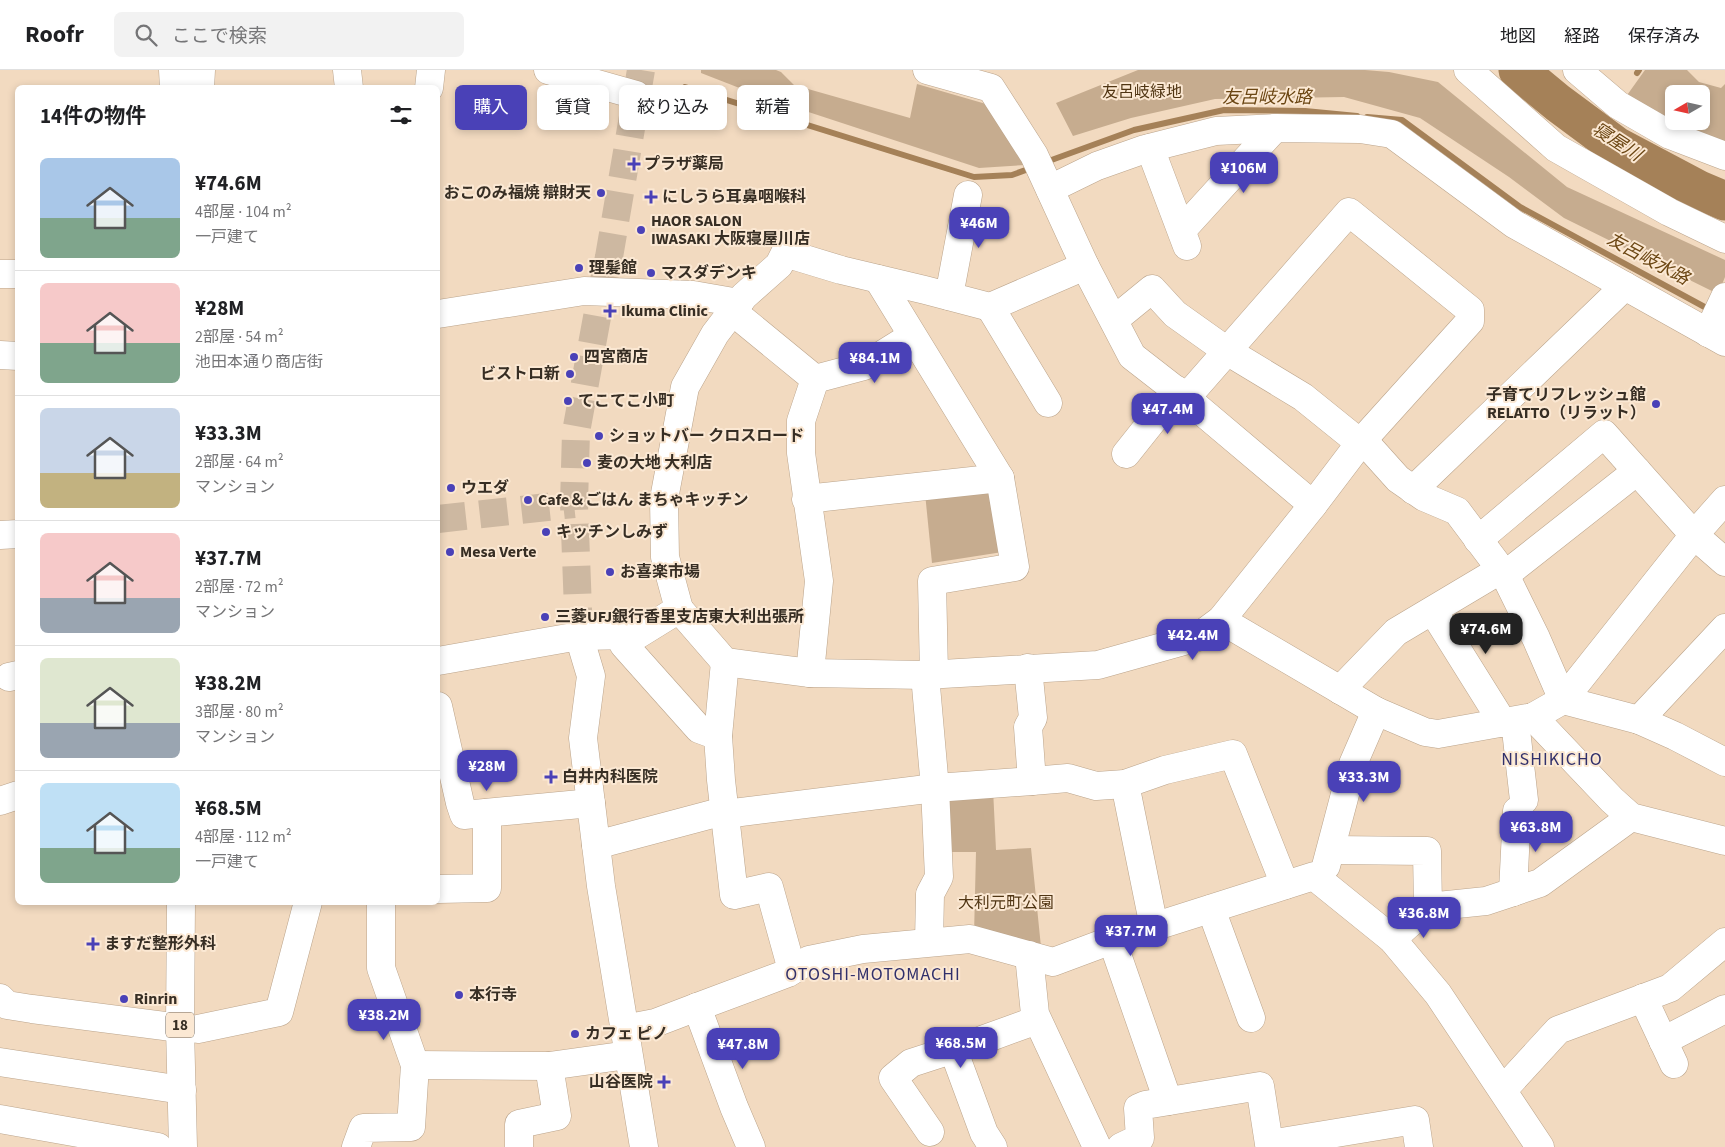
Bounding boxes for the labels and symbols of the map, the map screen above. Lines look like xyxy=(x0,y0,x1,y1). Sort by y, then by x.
park label: 友呂岐緑地 xyxy=(1102,81,1182,103)
water label: 友呂岐水路 xyxy=(1222,85,1314,110)
north arrow xyxy=(1665,85,1710,130)
water label: 寝屋川 xyxy=(1588,117,1648,168)
pin: ¥106M xyxy=(1209,152,1279,194)
place label: プラザ薬局 xyxy=(644,153,724,175)
marker: プラザ薬局 xyxy=(628,158,640,170)
place label: おこのみ福焼 辯財天 xyxy=(444,182,591,204)
place label: にしうら耳鼻咽喉科 xyxy=(662,186,806,208)
marker: おこのみ福焼 辯財天 xyxy=(595,187,607,199)
marker: にしうら耳鼻咽喉科 xyxy=(644,190,658,204)
pin: ¥46M xyxy=(949,206,1009,249)
place label: HAOR SALON IWASAKI 大阪寝屋川店 xyxy=(651,210,810,250)
marker: HAOR SALON IWASAKI 大阪寝屋川店 xyxy=(635,224,647,236)
water label: 友呂岐水路 xyxy=(1602,227,1695,292)
place label: 理髪館 xyxy=(589,257,637,279)
marker: 理髪館 xyxy=(573,262,585,274)
place label: マスダデンキ xyxy=(661,262,757,284)
marker: マスダデンキ xyxy=(645,267,657,279)
place label: Ikuma Clinic xyxy=(621,300,709,322)
marker: Ikuma Clinic xyxy=(603,304,617,318)
pin: ¥84.1M xyxy=(834,342,916,384)
place label: 四宮商店 xyxy=(584,346,648,368)
marker: 四宮商店 xyxy=(568,351,580,363)
place label: ビストロ新 xyxy=(480,363,560,385)
marker: ビストロ新 xyxy=(564,368,576,380)
place label: 子育てリフレッシュ館 RELATTO（リラット） xyxy=(1486,384,1646,424)
place label: てこてこ小町 xyxy=(578,390,674,412)
pin: ¥47.4M xyxy=(1127,392,1209,435)
marker: てこてこ小町 xyxy=(562,395,574,407)
marker: 子育てリフレッシュ館 RELATTO（リラット） xyxy=(1650,398,1662,410)
place label: ショットバー クロスロード xyxy=(609,425,804,447)
marker: ショットバー クロスロード xyxy=(593,430,605,442)
place label: 麦の大地 大利店 xyxy=(597,452,712,474)
marker: 麦の大地 大利店 xyxy=(581,457,593,469)
place label: ウエダ xyxy=(461,477,509,499)
marker: ウエダ xyxy=(445,482,457,494)
place label: Cafe＆ごはん まちゃキッチン xyxy=(538,489,749,511)
marker: Cafe＆ごはん まちゃキッチン xyxy=(522,494,534,506)
place label: キッチンしみず xyxy=(556,521,668,543)
marker: キッチンしみず xyxy=(540,526,552,538)
place label: Mesa Verte xyxy=(460,541,537,563)
marker: Mesa Verte xyxy=(444,546,456,558)
place label: お喜楽市場 xyxy=(620,561,700,583)
marker: お喜楽市場 xyxy=(604,566,616,578)
place label: 三菱UFJ銀行香里支店東大利出張所 xyxy=(555,606,804,628)
marker: 三菱UFJ銀行香里支店東大利出張所 xyxy=(539,611,551,623)
pin: ¥74.6M xyxy=(1445,612,1527,655)
pin: ¥42.4M xyxy=(1152,618,1234,661)
district label: NISHIKICHO xyxy=(1501,747,1603,772)
pin: ¥28M xyxy=(457,750,517,792)
pin: ¥33.3M xyxy=(1323,760,1405,803)
place label: 白井内科医院 xyxy=(562,766,658,788)
marker: 白井内科医院 xyxy=(544,770,558,784)
pin: ¥63.8M xyxy=(1495,810,1577,853)
park label: 大利元町公園 xyxy=(958,892,1054,914)
pin: ¥36.8M xyxy=(1383,896,1465,939)
pin: ¥37.7M xyxy=(1090,914,1172,957)
place label: ますだ整形外科 xyxy=(104,933,216,955)
marker: ますだ整形外科 xyxy=(86,937,100,951)
district label: OTOSHI-MOTOMACHI xyxy=(785,962,961,987)
place label: 本行寺 xyxy=(469,984,517,1006)
place label: Rinrin xyxy=(134,988,177,1010)
marker: 本行寺 xyxy=(453,989,465,1001)
marker: Rinrin xyxy=(118,993,130,1005)
pin: ¥38.2M xyxy=(343,998,425,1041)
road number: 18 xyxy=(166,1012,194,1038)
place label: カフェ ピノ xyxy=(585,1023,668,1045)
pin: ¥68.5M xyxy=(920,1026,1002,1069)
marker: カフェ ピノ xyxy=(569,1028,581,1040)
pin: ¥47.8M xyxy=(702,1028,784,1070)
place label: 山谷医院 xyxy=(589,1071,653,1093)
marker: 山谷医院 xyxy=(657,1075,671,1089)

